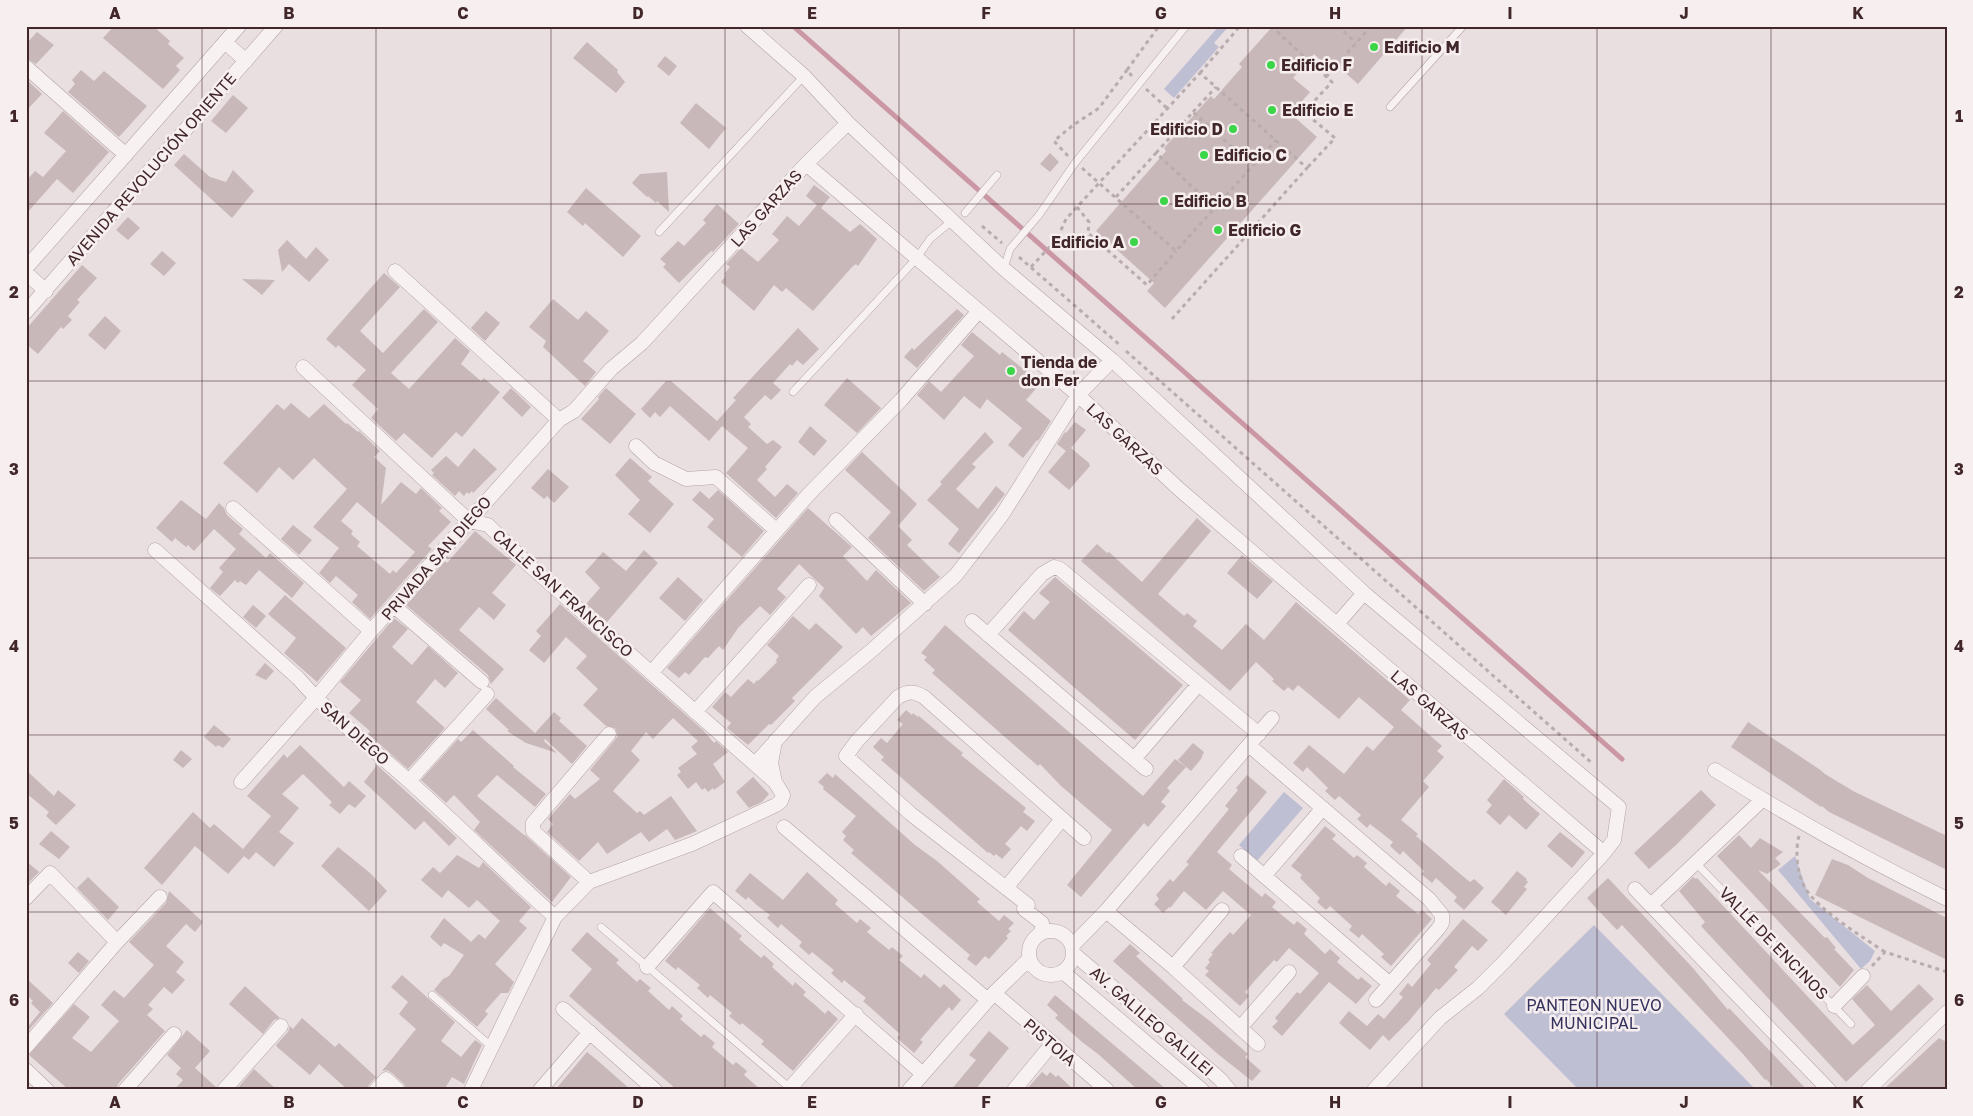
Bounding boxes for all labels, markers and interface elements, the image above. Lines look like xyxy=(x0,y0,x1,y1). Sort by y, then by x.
text: A xyxy=(109,3,121,23)
text: B xyxy=(283,3,295,23)
text: C xyxy=(457,3,469,23)
text: D xyxy=(632,3,644,23)
text: E xyxy=(807,3,817,23)
text: F xyxy=(981,3,991,23)
text: G xyxy=(1155,3,1167,23)
text: H xyxy=(1329,3,1341,23)
text: I xyxy=(1507,3,1513,23)
text: J xyxy=(1679,3,1689,23)
text: K xyxy=(1852,3,1864,23)
place label: Edificio M xyxy=(1384,37,1460,57)
marker: Edificio M xyxy=(1368,41,1380,53)
place label: Edificio F xyxy=(1281,55,1353,75)
marker: Edificio F xyxy=(1265,59,1277,71)
street label: AVENIDA REVOLUCIÓN ORIENTE xyxy=(62,68,240,270)
place label: Edificio E xyxy=(1282,100,1354,120)
marker: Edificio E xyxy=(1266,104,1278,116)
text: 1 xyxy=(10,106,18,126)
text: 1 xyxy=(1955,106,1963,126)
place label: Edificio D xyxy=(1150,119,1223,139)
marker: Edificio D xyxy=(1227,123,1239,135)
place label: Edificio C xyxy=(1214,145,1287,165)
marker: Edificio C xyxy=(1198,149,1210,161)
street label: LAS GARZAS xyxy=(726,165,806,251)
place label: Edificio B xyxy=(1174,191,1247,211)
marker: Edificio B xyxy=(1158,195,1170,207)
place label: Edificio G xyxy=(1228,220,1302,240)
marker: Edificio G xyxy=(1212,224,1224,236)
place label: Edificio A xyxy=(1051,232,1125,252)
marker: Edificio A xyxy=(1128,236,1140,248)
text: 2 xyxy=(9,282,19,302)
text: 2 xyxy=(1954,282,1964,302)
place label: Tienda de don Fer xyxy=(1021,352,1097,390)
marker: Tienda de don Fer xyxy=(1005,365,1017,377)
street label: LAS GARZAS xyxy=(1083,398,1167,480)
text: 3 xyxy=(9,459,19,479)
text: 3 xyxy=(1954,459,1964,479)
street label: PRIVADA SAN DIEGO xyxy=(377,492,495,624)
street label: CALLE SAN FRANCISCO xyxy=(489,525,637,661)
text: 4 xyxy=(9,636,19,656)
text: 4 xyxy=(1954,636,1964,656)
street label: LAS GARZAS xyxy=(1387,666,1473,744)
street label: SAN DIEGO xyxy=(316,697,394,769)
text: 5 xyxy=(9,813,19,833)
text: 5 xyxy=(1954,813,1964,833)
street label: VALLE DE ENCINOS xyxy=(1715,882,1833,1004)
street label: AV. GALILEO GALILEI xyxy=(1086,962,1218,1080)
text: 6 xyxy=(9,990,19,1010)
text: 6 xyxy=(1954,990,1964,1010)
park label: PANTEON NUEVO MUNICIPAL xyxy=(1526,995,1662,1033)
street label: PISTOIA xyxy=(1020,1014,1080,1070)
text: A xyxy=(109,1092,121,1112)
text: B xyxy=(283,1092,295,1112)
text: C xyxy=(457,1092,469,1112)
text: D xyxy=(632,1092,644,1112)
text: E xyxy=(807,1092,817,1112)
text: F xyxy=(981,1092,991,1112)
text: G xyxy=(1155,1092,1167,1112)
text: H xyxy=(1329,1092,1341,1112)
text: I xyxy=(1507,1092,1513,1112)
text: J xyxy=(1679,1092,1689,1112)
text: K xyxy=(1852,1092,1864,1112)

